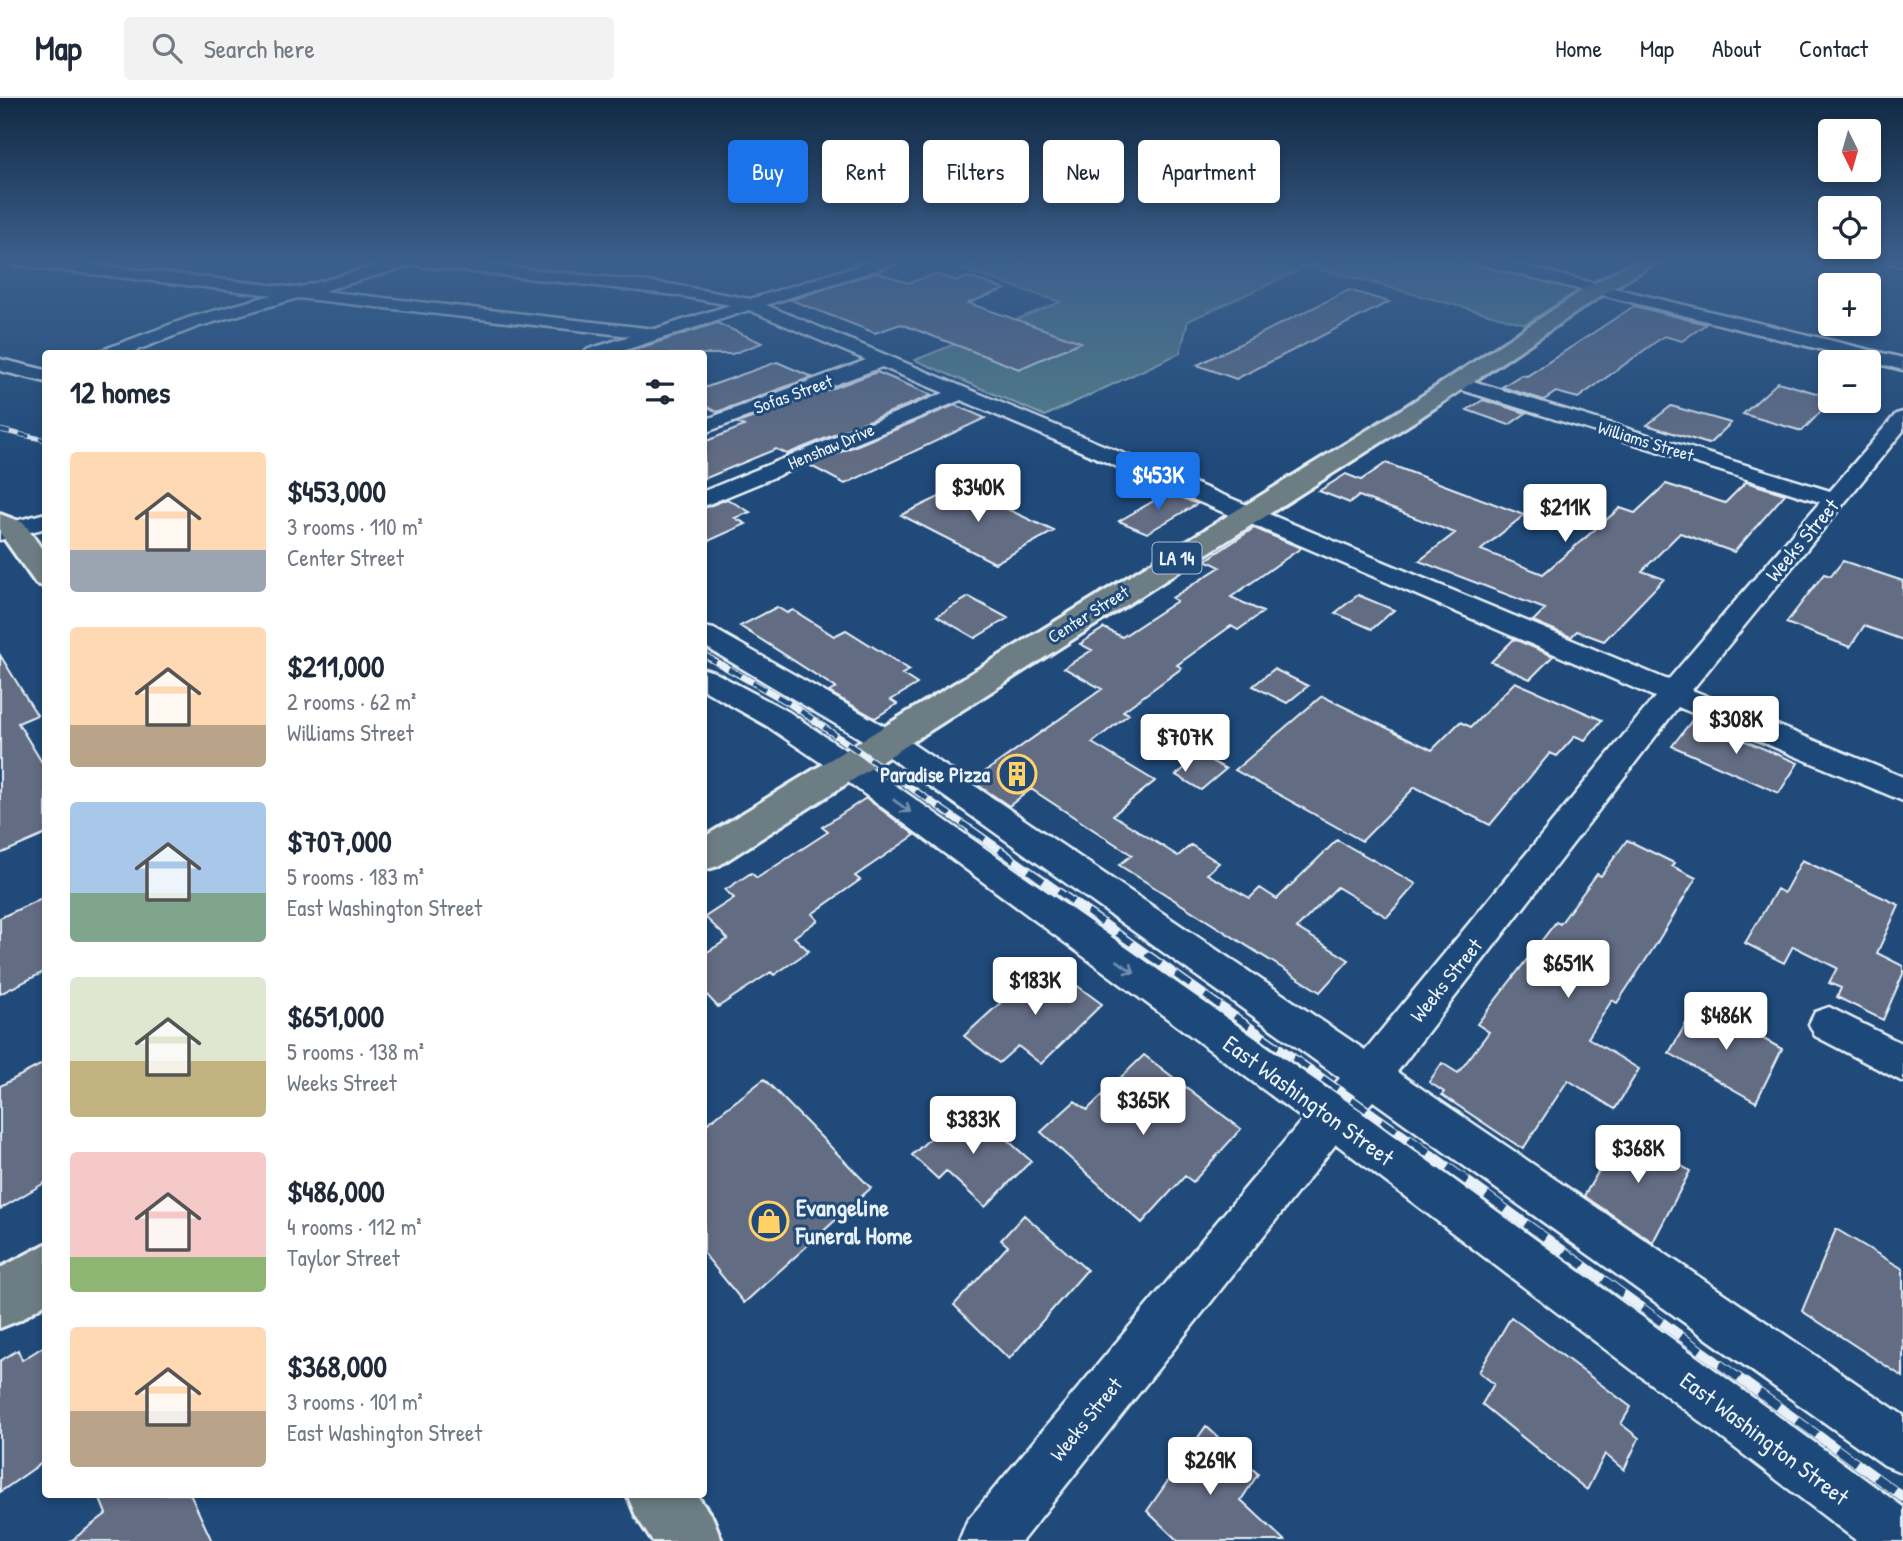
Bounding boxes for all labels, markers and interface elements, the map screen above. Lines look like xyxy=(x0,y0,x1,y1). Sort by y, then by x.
search box xyxy=(124,17,614,80)
text: Map xyxy=(35,26,82,70)
icon: search xyxy=(148,29,186,67)
text: Search here xyxy=(204,31,315,66)
text: Home xyxy=(1555,32,1602,64)
text: Map xyxy=(1640,32,1674,64)
text: About xyxy=(1712,32,1761,64)
text: Contact xyxy=(1799,32,1868,64)
north arrow xyxy=(1818,119,1881,182)
map controls xyxy=(1818,119,1881,413)
chip: Buy xyxy=(728,140,808,203)
chip: Rent xyxy=(822,140,909,203)
chip: Filters xyxy=(923,140,1029,203)
chip: New xyxy=(1043,140,1124,203)
chip: Apartment xyxy=(1138,140,1280,203)
button: locate xyxy=(1818,196,1881,259)
button: + xyxy=(1818,273,1881,336)
button: − xyxy=(1818,350,1881,413)
street label: Sofas Street xyxy=(750,368,837,420)
text: 12 homes xyxy=(70,372,170,412)
icon: filters xyxy=(641,373,679,411)
street label: Williams Street xyxy=(1595,415,1698,468)
street label: Henshaw Drive xyxy=(784,417,878,475)
pin: $453K xyxy=(1109,452,1207,512)
text: $453K xyxy=(1132,459,1184,490)
pin: $340K xyxy=(929,464,1027,524)
text: $453,000 xyxy=(287,471,386,511)
text: $340K xyxy=(952,471,1004,502)
icon: home xyxy=(126,480,210,564)
pin: $211K xyxy=(1516,484,1614,544)
text: $211K xyxy=(1539,491,1591,522)
street label: Weeks Street xyxy=(1759,492,1846,588)
text: 3 rooms · 110 m² xyxy=(287,511,423,542)
text: Center Street xyxy=(287,542,404,573)
road number: LA 14 xyxy=(1152,542,1202,573)
street label: Center Street xyxy=(1043,579,1134,649)
text: $211,000 xyxy=(287,646,384,686)
icon: home xyxy=(126,655,210,739)
text: 2 rooms · 62 m² xyxy=(287,686,416,717)
pin: $308K xyxy=(1687,696,1785,756)
text: $308K xyxy=(1709,703,1763,734)
pin: $707K xyxy=(1136,714,1234,774)
text: Williams Street xyxy=(287,717,414,748)
text: $707K xyxy=(1157,721,1213,752)
building icon: Paradise Pizza xyxy=(996,753,1038,795)
place label: Paradise Pizza xyxy=(880,760,991,789)
one-way arrow xyxy=(892,798,911,813)
text: $707,000 xyxy=(287,821,392,861)
icon: home xyxy=(126,830,210,914)
text: 5 rooms · 183 m² xyxy=(287,861,424,892)
text: East Washington Street xyxy=(287,892,482,923)
street label: Weeks Street xyxy=(1403,931,1489,1028)
pin: $651K xyxy=(1519,940,1617,1000)
text: $651K xyxy=(1543,947,1593,978)
pin: $183K xyxy=(986,958,1084,1017)
one-way arrow xyxy=(1116,960,1135,975)
text: $183K xyxy=(1009,964,1061,995)
pin: $486K xyxy=(1677,992,1775,1052)
text: $651,000 xyxy=(287,996,384,1036)
text: $486K xyxy=(1700,999,1752,1030)
icon: home xyxy=(126,1005,210,1089)
street label: East Washington Street xyxy=(1217,1027,1401,1173)
text: 5 rooms · 138 m² xyxy=(287,1036,424,1067)
text: Weeks Street xyxy=(287,1067,397,1098)
pin: $365K xyxy=(1094,1077,1192,1137)
text: $365K xyxy=(1117,1084,1169,1115)
pin: $383K xyxy=(924,1096,1022,1156)
text: $383K xyxy=(946,1103,1000,1134)
pin: $368K xyxy=(1589,1126,1687,1185)
text: $368K xyxy=(1611,1132,1665,1163)
text: $486,000 xyxy=(287,1171,385,1211)
icon: home xyxy=(126,1180,210,1264)
place label: Evangeline Funeral Home xyxy=(795,1191,913,1251)
shop icon: Evangeline Funeral Home xyxy=(748,1200,790,1242)
text: 4 rooms · 112 m² xyxy=(287,1211,422,1242)
text: Taylor Street xyxy=(287,1242,400,1273)
text: $368,000 xyxy=(287,1346,387,1386)
icon: home xyxy=(126,1355,210,1439)
street label: East Washington Street xyxy=(1674,1364,1857,1512)
street label: Weeks Street xyxy=(1043,1370,1129,1467)
text: 3 rooms · 101 m² xyxy=(287,1386,423,1417)
text: East Washington Street xyxy=(287,1417,482,1448)
pin: $269K xyxy=(1161,1438,1259,1497)
text: $269K xyxy=(1184,1444,1236,1475)

